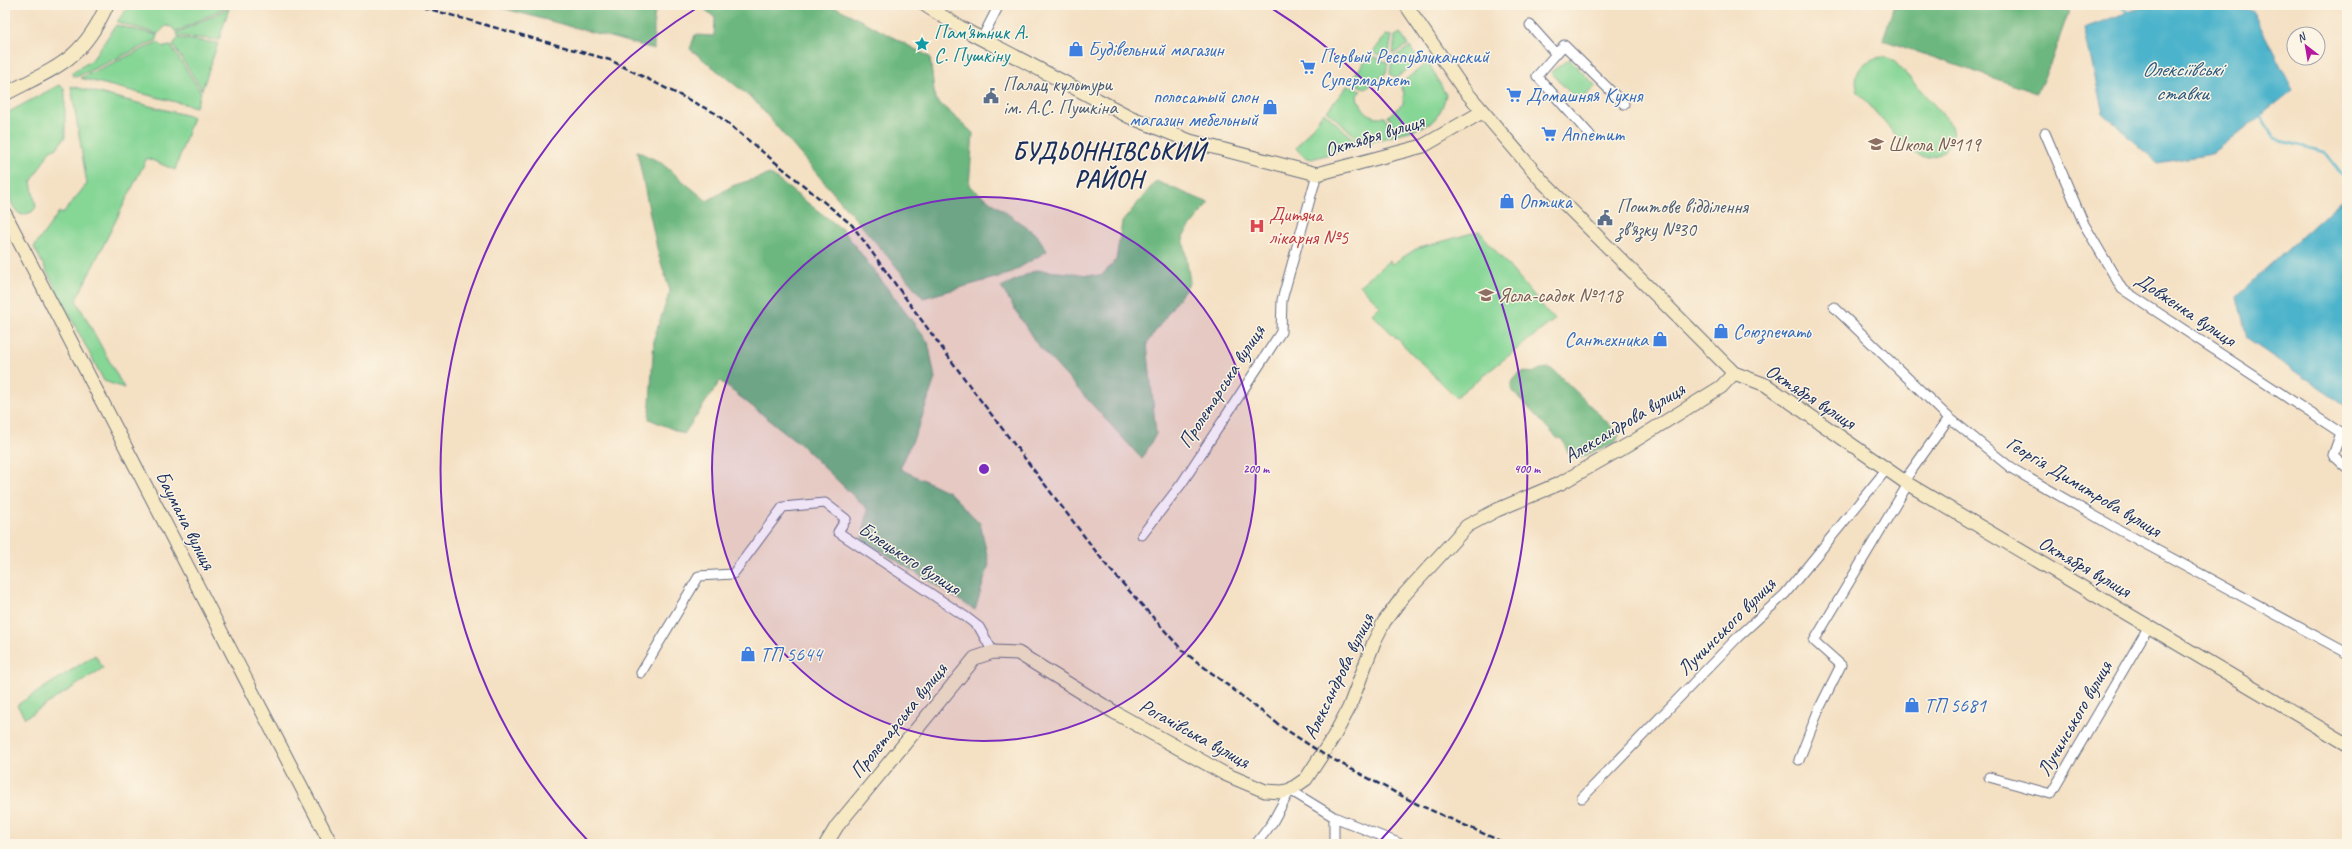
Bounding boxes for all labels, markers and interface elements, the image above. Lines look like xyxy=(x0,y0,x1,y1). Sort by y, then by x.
place label: Пам'ятник А. С. Пушкіну xyxy=(934,20,1028,68)
north arrow xyxy=(2286,26,2326,66)
text: N xyxy=(2294,29,2309,45)
place icon: Пам'ятник А. С. Пушкіну xyxy=(913,35,931,53)
place label: Будівельний магазин xyxy=(1088,37,1225,62)
shop icon: Будівельний магазин xyxy=(1067,40,1085,58)
place label: Первый Республиканский Супермаркет xyxy=(1320,44,1491,92)
water label: Олексіївські ставки xyxy=(2142,56,2227,106)
supermarket icon: Первый Республиканский Супермаркет xyxy=(1299,58,1317,76)
place label: Палац культури ім. А.С. Пушкіна xyxy=(1003,72,1118,120)
place label: Домашняя Кухня xyxy=(1526,83,1645,108)
place label: полосатый слон магазин мебельный xyxy=(1129,84,1260,132)
supermarket icon: Домашняя Кухня xyxy=(1505,86,1523,104)
public building icon: Палац культури ім. А.С. Пушкіна xyxy=(982,87,1000,105)
shop icon: полосатый слон магазин мебельный xyxy=(1261,98,1279,116)
street label: Октября вулиця xyxy=(1322,108,1428,162)
place label: Аппетит xyxy=(1561,122,1626,147)
supermarket icon: Аппетит xyxy=(1540,125,1558,143)
place label: Школа №119 xyxy=(1888,132,1982,157)
school or university icon: Школа №119 xyxy=(1867,135,1885,153)
district label: БУДЬОННІВСЬКИЙ РАЙОН xyxy=(1012,136,1209,194)
place label: Оптика xyxy=(1519,189,1574,214)
shop icon: Оптика xyxy=(1498,192,1516,210)
place label: Поштове відділення зв'язку №30 xyxy=(1614,194,1749,243)
place label: Дитяча лікарня №5 xyxy=(1269,202,1349,250)
public building icon: Поштове відділення зв'язку №30 xyxy=(1596,209,1614,227)
hospital icon: Дитяча лікарня №5 xyxy=(1248,217,1266,235)
street label: Довженка вулиця xyxy=(2131,267,2243,353)
place label: Ясла-садок №118 xyxy=(1498,283,1624,308)
school or university icon: Ясла-садок №118 xyxy=(1477,286,1495,304)
place label: Союзпечать xyxy=(1733,319,1812,345)
street label: Пролетарська вулиця xyxy=(1172,320,1271,452)
shop icon: Союзпечать xyxy=(1712,322,1730,340)
place label: Сантехника xyxy=(1564,327,1649,352)
shop icon: Сантехника xyxy=(1651,330,1669,348)
street label: Октября вулиця xyxy=(1761,358,1862,436)
street label: Александрова вулиця xyxy=(1559,376,1690,468)
street label: Георгія Димитрова вулиця xyxy=(2002,430,2167,543)
text: 200 m xyxy=(1243,461,1270,477)
text: 400 m xyxy=(1514,461,1541,477)
centre of rings xyxy=(977,462,991,476)
street label: Баумана вулиця xyxy=(150,466,222,575)
street label: Білецького вулиця xyxy=(854,516,967,602)
street label: Октября вулиця xyxy=(2034,530,2137,604)
street label: Лучинського вулиця xyxy=(1672,571,1781,681)
street label: Александрова вулиця xyxy=(1297,609,1380,743)
place label: ТП 5644 xyxy=(760,642,824,667)
shop icon: ТП 5644 xyxy=(739,645,757,663)
street label: Лучинського вулиця xyxy=(2031,655,2118,780)
street label: Пролетарська вулиця xyxy=(844,657,953,783)
street label: Рогачівська вулиця xyxy=(1135,693,1255,774)
place label: ТП 5681 xyxy=(1924,693,1987,718)
shop icon: ТП 5681 xyxy=(1903,696,1921,714)

